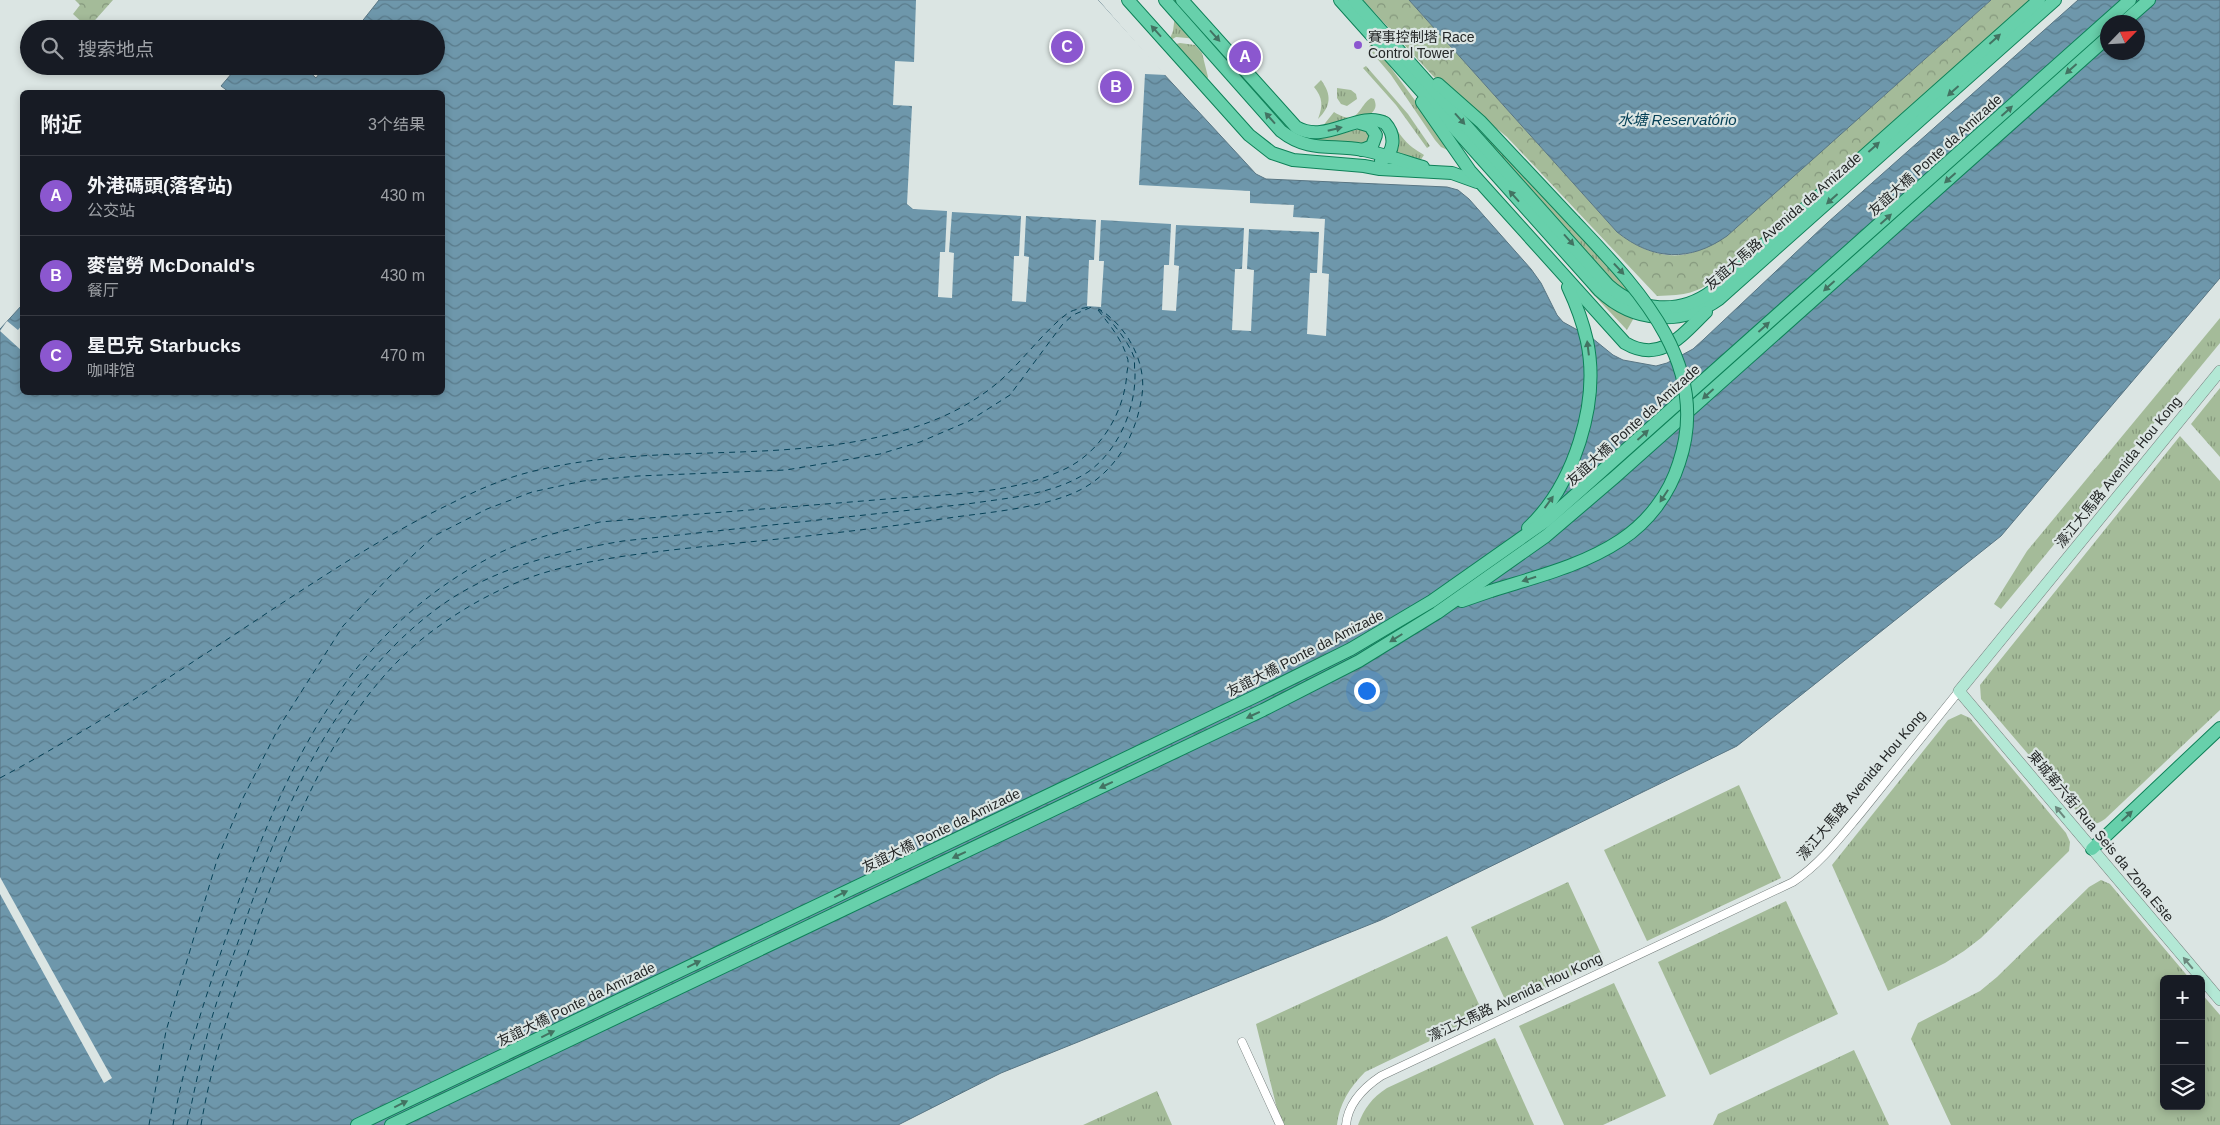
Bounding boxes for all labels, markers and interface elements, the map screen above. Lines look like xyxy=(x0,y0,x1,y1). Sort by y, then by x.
north arrow xyxy=(2100,15,2145,60)
search box xyxy=(20,20,445,75)
one-way arrow xyxy=(1151,25,1162,38)
pin: C xyxy=(1051,28,1083,66)
place label: 賽事控制塔 Race Control Tower xyxy=(1368,29,1475,61)
one-way arrow xyxy=(1209,30,1221,42)
one-way arrow xyxy=(1989,33,2001,45)
icon: search xyxy=(38,34,66,62)
pin: A xyxy=(1229,38,1261,76)
text: 搜索地点 xyxy=(78,39,154,60)
marker: 賽事控制塔 Race Control Tower xyxy=(1352,39,1364,51)
one-way arrow xyxy=(2065,64,2078,75)
pin: B xyxy=(1100,68,1132,106)
one-way arrow xyxy=(1947,85,1960,96)
street label: 友誼大橋 Ponte da Amizade xyxy=(1865,91,2005,219)
one-way arrow xyxy=(2000,105,2013,116)
water label: 水塘 Reservatório xyxy=(1617,111,1737,128)
text: 附近 xyxy=(40,113,82,136)
one-way arrow xyxy=(1264,113,1276,125)
one-way arrow xyxy=(1455,113,1466,126)
text: 3个结果 xyxy=(368,116,425,133)
one-way arrow xyxy=(1328,125,1343,133)
one-way arrow xyxy=(1867,141,1879,153)
street label: 友誼大馬路 Avenida da Amizade xyxy=(1702,149,1864,293)
one-way arrow xyxy=(1944,172,1957,183)
text: 外港碼頭(落客站) xyxy=(87,175,233,196)
text: A xyxy=(50,187,62,204)
text: 430 m xyxy=(381,187,425,204)
one-way arrow xyxy=(1509,189,1520,202)
one-way arrow xyxy=(1825,193,1838,204)
text: 公交站 xyxy=(87,202,135,219)
one-way arrow xyxy=(1879,213,1891,225)
one-way arrow xyxy=(1563,234,1574,247)
text: 麥當勞 McDonald's xyxy=(87,255,255,276)
one-way arrow xyxy=(1613,262,1625,274)
text: B xyxy=(50,267,62,284)
text: 430 m xyxy=(381,267,425,284)
one-way arrow xyxy=(1823,280,1835,292)
text: 餐厅 xyxy=(87,282,119,299)
one-way arrow xyxy=(1758,321,1770,333)
text: 星巴克 Starbucks xyxy=(87,335,241,356)
one-way arrow xyxy=(1583,340,1591,356)
text: C xyxy=(50,347,62,364)
text: 470 m xyxy=(381,347,425,364)
street label: 友誼大橋 Ponte da Amizade xyxy=(1563,361,1703,489)
text: 咖啡馆 xyxy=(87,362,135,379)
one-way arrow xyxy=(1702,388,1714,400)
street label: 濠江大馬路 Avenida Hou Kong xyxy=(2052,393,2184,551)
one-way arrow xyxy=(1637,430,1650,441)
one-way arrow xyxy=(1659,489,1669,502)
one-way arrow xyxy=(1544,495,1554,508)
one-way arrow xyxy=(1521,575,1536,583)
street label: 友誼大橋 Ponte da Amizade xyxy=(1224,606,1386,700)
one-way arrow xyxy=(1389,634,1402,643)
your location xyxy=(1354,678,1380,704)
street label: 濠江大馬路 Avenida Hou Kong xyxy=(1794,707,1928,863)
one-way arrow xyxy=(1246,711,1260,719)
street label: 東城第六街 Rua Seis da Zona Este xyxy=(2025,747,2177,925)
one-way arrow xyxy=(1099,781,1113,789)
street label: 友誼大橋 Ponte da Amizade xyxy=(860,785,1023,875)
one-way arrow xyxy=(2055,805,2066,818)
one-way arrow xyxy=(2121,810,2133,822)
one-way arrow xyxy=(952,851,966,859)
one-way arrow xyxy=(834,890,848,898)
street label: 濠江大馬路 Avenida Hou Kong xyxy=(1425,950,1605,1044)
one-way arrow xyxy=(2183,956,2194,969)
street label: 友誼大橋 Ponte da Amizade xyxy=(495,959,658,1049)
one-way arrow xyxy=(687,960,702,968)
map controls xyxy=(2160,975,2205,1110)
button: + xyxy=(2160,975,2205,1020)
button: − xyxy=(2160,1020,2205,1065)
one-way arrow xyxy=(541,1030,555,1038)
button: layers xyxy=(2160,1065,2205,1110)
one-way arrow xyxy=(394,1100,408,1108)

